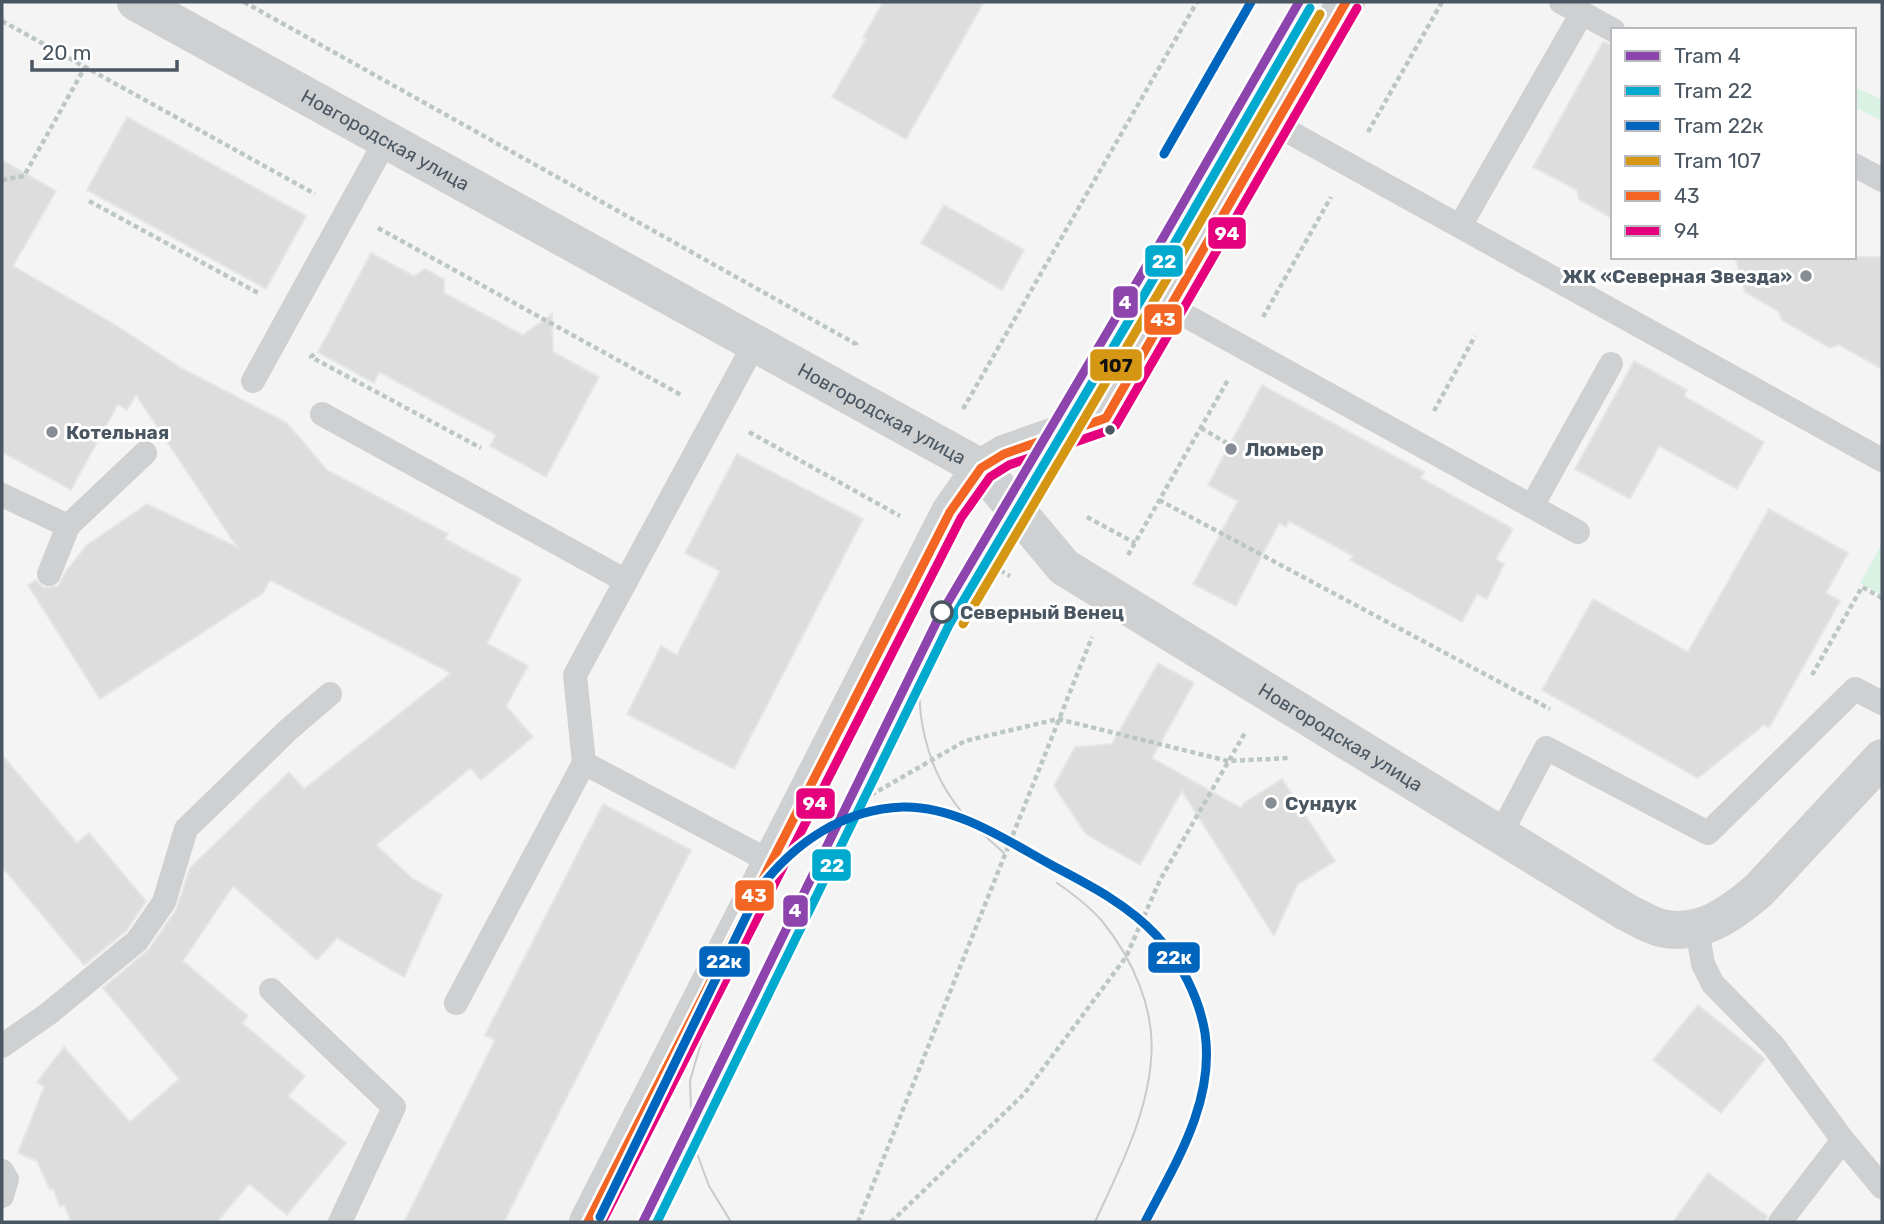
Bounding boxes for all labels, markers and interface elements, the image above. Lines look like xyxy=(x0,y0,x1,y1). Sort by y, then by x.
scale bar xyxy=(32,28,177,72)
legend xyxy=(1611,28,1856,259)
text: 20 m xyxy=(42,40,91,65)
text: Tram 4 xyxy=(1674,43,1741,68)
text: Tram 22 xyxy=(1674,78,1752,103)
street label: Новгородская улица xyxy=(297,84,473,196)
text: Tram 22к xyxy=(1674,113,1764,138)
text: Tram 107 xyxy=(1674,148,1761,173)
text: 43 xyxy=(1674,183,1700,208)
line badge: 94 xyxy=(1207,216,1247,250)
text: 94 xyxy=(1674,218,1699,243)
text: 94 xyxy=(1214,222,1240,245)
line badge: 22 xyxy=(1144,244,1184,278)
text: 22 xyxy=(1152,250,1176,273)
place label: ЖК «Северная Звезда» xyxy=(1563,265,1792,288)
marker: ЖК «Северная Звезда» xyxy=(1798,268,1814,284)
line badge: 4 xyxy=(1112,285,1139,319)
text: 4 xyxy=(1119,291,1132,314)
line badge: 43 xyxy=(1143,303,1183,336)
text: 43 xyxy=(1150,308,1176,331)
line badge: 107 xyxy=(1089,348,1143,382)
text: 107 xyxy=(1099,354,1133,377)
street label: Новгородская улица xyxy=(794,358,970,469)
place label: Котельная xyxy=(66,421,169,444)
unlabelled marker xyxy=(1103,423,1117,437)
marker: Котельная xyxy=(44,424,60,440)
place label: Люмьер xyxy=(1245,438,1324,461)
marker: Люмьер xyxy=(1223,441,1239,457)
marker: Северный Венец xyxy=(931,601,953,623)
place label: Северный Венец xyxy=(960,601,1124,624)
street label: Новгородская улица xyxy=(1254,678,1427,796)
line badge: 94 xyxy=(795,787,836,820)
text: 94 xyxy=(802,792,828,815)
place label: Сундук xyxy=(1285,792,1357,815)
marker: Сундук xyxy=(1263,795,1279,811)
line badge: 22 xyxy=(811,848,852,882)
text: 22 xyxy=(820,854,844,877)
line badge: 43 xyxy=(734,879,775,912)
text: 43 xyxy=(741,884,767,907)
line badge: 4 xyxy=(782,894,809,928)
text: 4 xyxy=(789,899,802,922)
line badge: 22к xyxy=(1147,941,1201,974)
line badge: 22к xyxy=(698,945,751,978)
text: 22к xyxy=(1156,946,1193,969)
text: 22к xyxy=(706,950,743,973)

